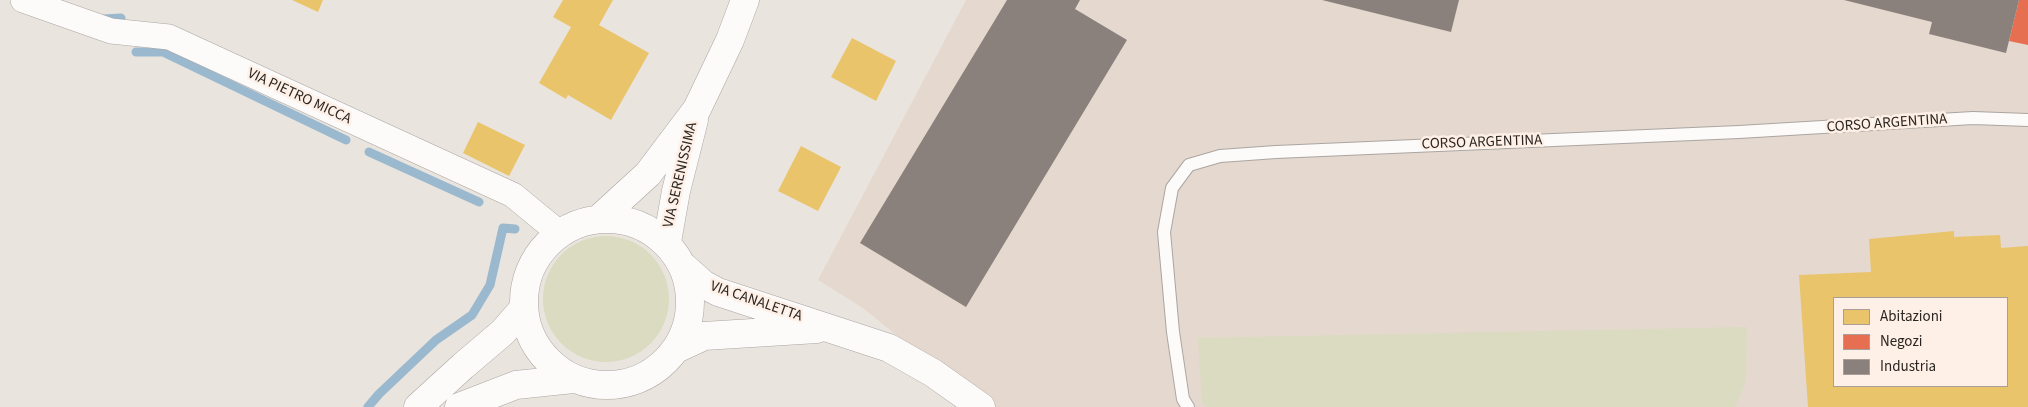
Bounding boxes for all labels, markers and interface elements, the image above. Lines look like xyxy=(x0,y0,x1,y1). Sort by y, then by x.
street label: VIA PIETRO MICCA xyxy=(244,65,354,129)
street label: CORSO ARGENTINA xyxy=(1826,111,1948,137)
street label: VIA SERENISSIMA xyxy=(660,121,702,229)
street label: CORSO ARGENTINA xyxy=(1421,132,1543,154)
street label: VIA CANALETTA xyxy=(708,278,804,326)
legend xyxy=(1833,297,2008,387)
text: Abitazioni xyxy=(1880,306,1943,327)
text: Negozi xyxy=(1880,331,1922,352)
text: Industria xyxy=(1880,356,1936,377)

